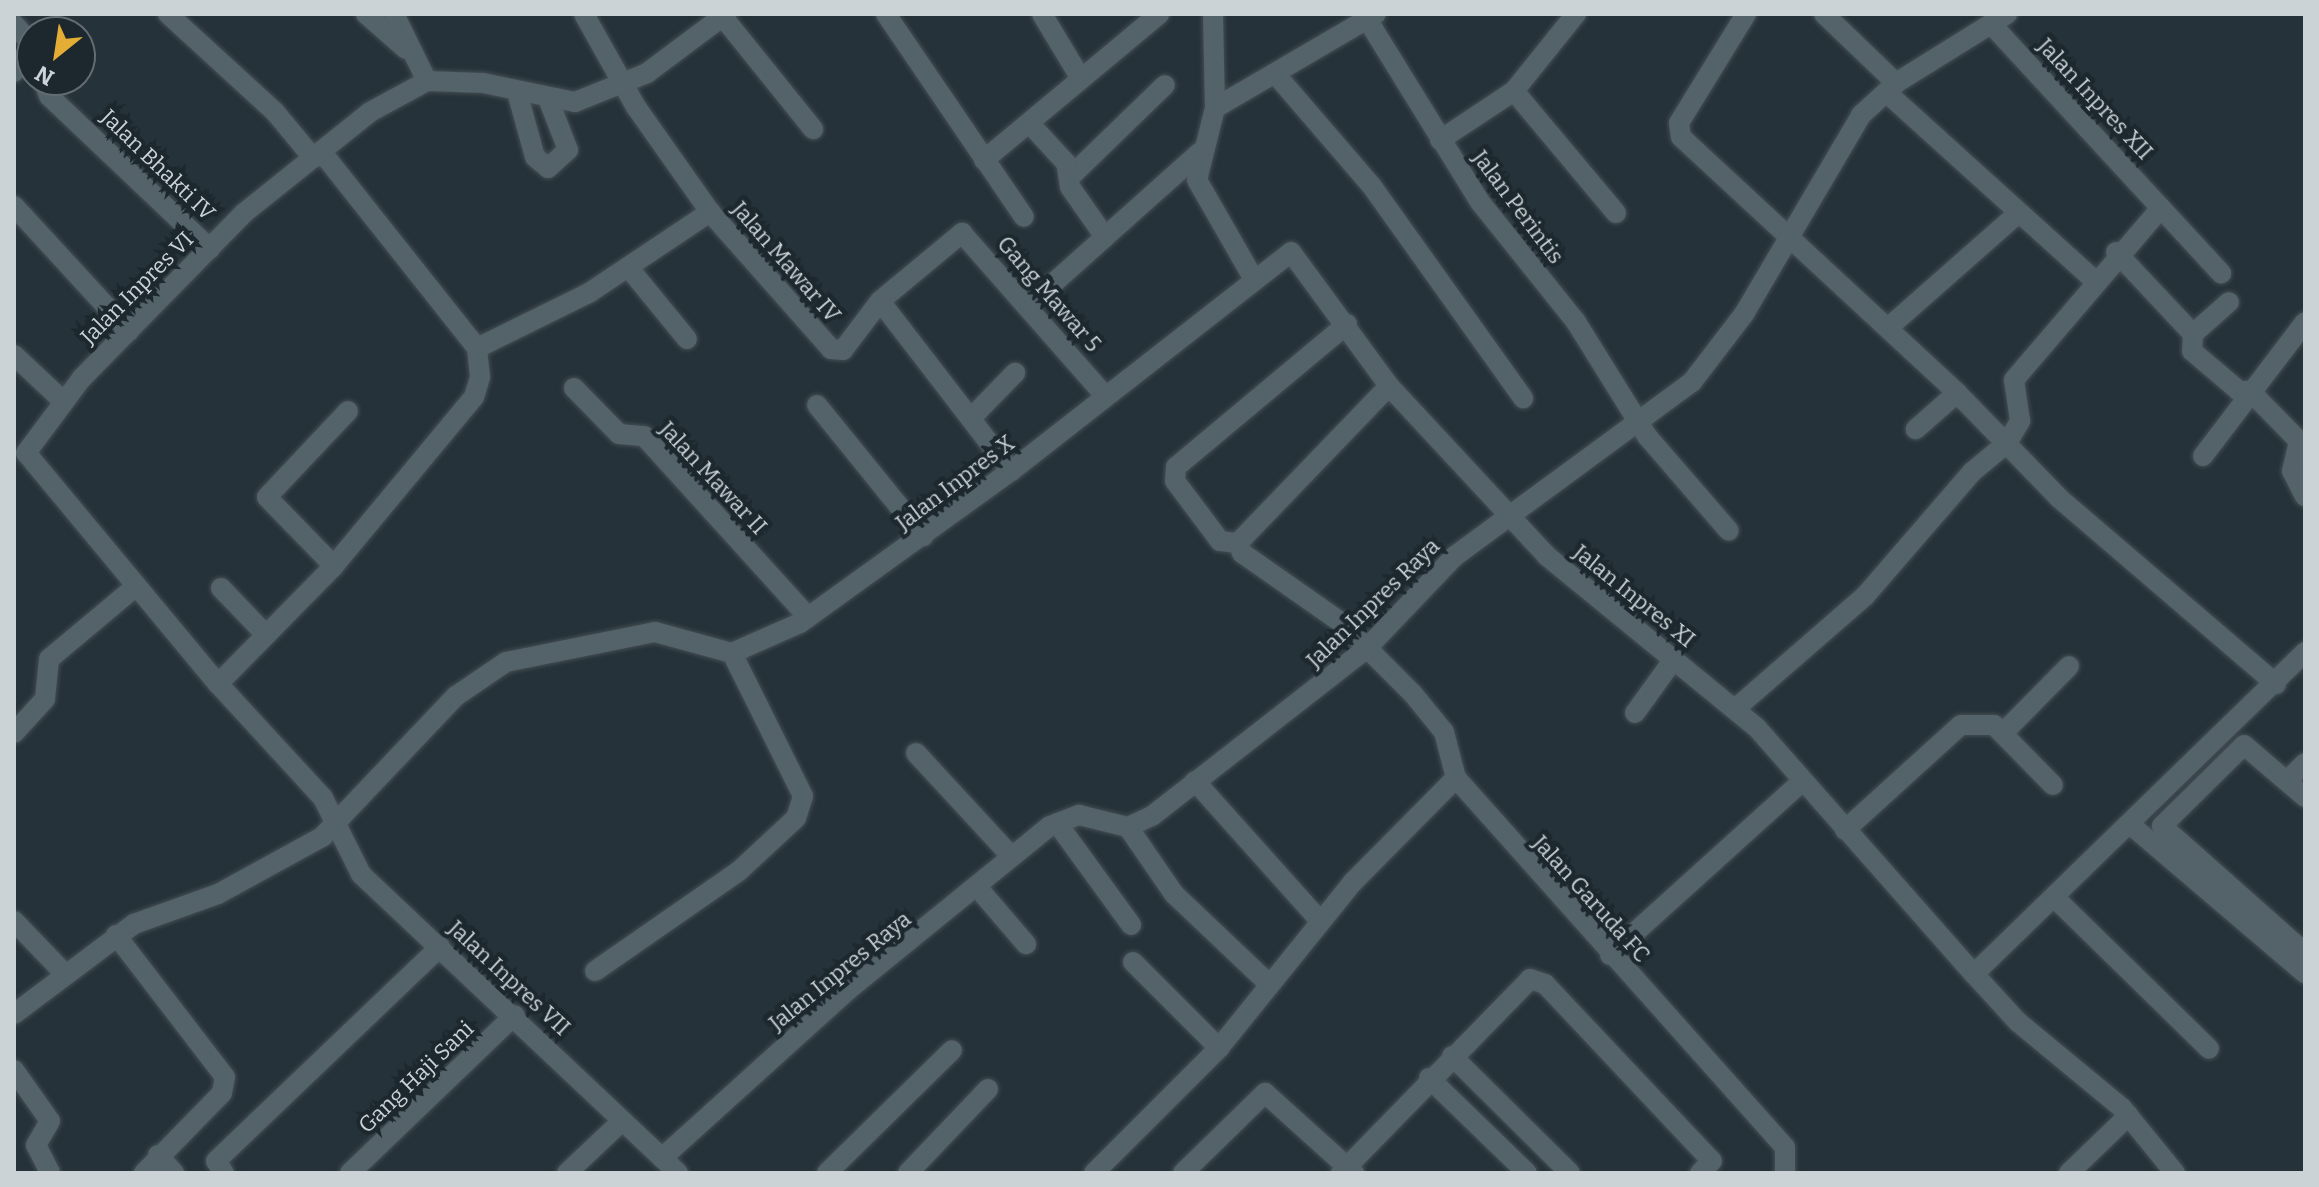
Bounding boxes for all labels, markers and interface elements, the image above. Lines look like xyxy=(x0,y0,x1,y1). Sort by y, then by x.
north arrow xyxy=(16,16,96,96)
street label: Jalan Inpres XII xyxy=(2032,33,2158,165)
text: N xyxy=(31,60,59,91)
street label: Jalan Bhakti IV xyxy=(95,104,221,226)
street label: Jalan Perintis xyxy=(1467,145,1569,269)
street label: Jalan Mawar IV xyxy=(726,196,846,328)
street label: Jalan Inpres VI xyxy=(75,226,199,350)
street label: Gang Mawar 5 xyxy=(992,231,1106,357)
street label: Jalan Mawar II xyxy=(654,416,772,540)
street label: Jalan Inpres X xyxy=(891,430,1019,536)
street label: Jalan Inpres Raya xyxy=(1301,533,1445,673)
street label: Jalan Inpres XI xyxy=(1568,539,1700,653)
street label: Jalan Garuda FC xyxy=(1527,830,1655,968)
street label: Jalan Inpres Raya xyxy=(764,906,916,1036)
street label: Jalan Inpres VII xyxy=(443,915,575,1041)
street label: Gang Haji Sani xyxy=(353,1015,479,1139)

